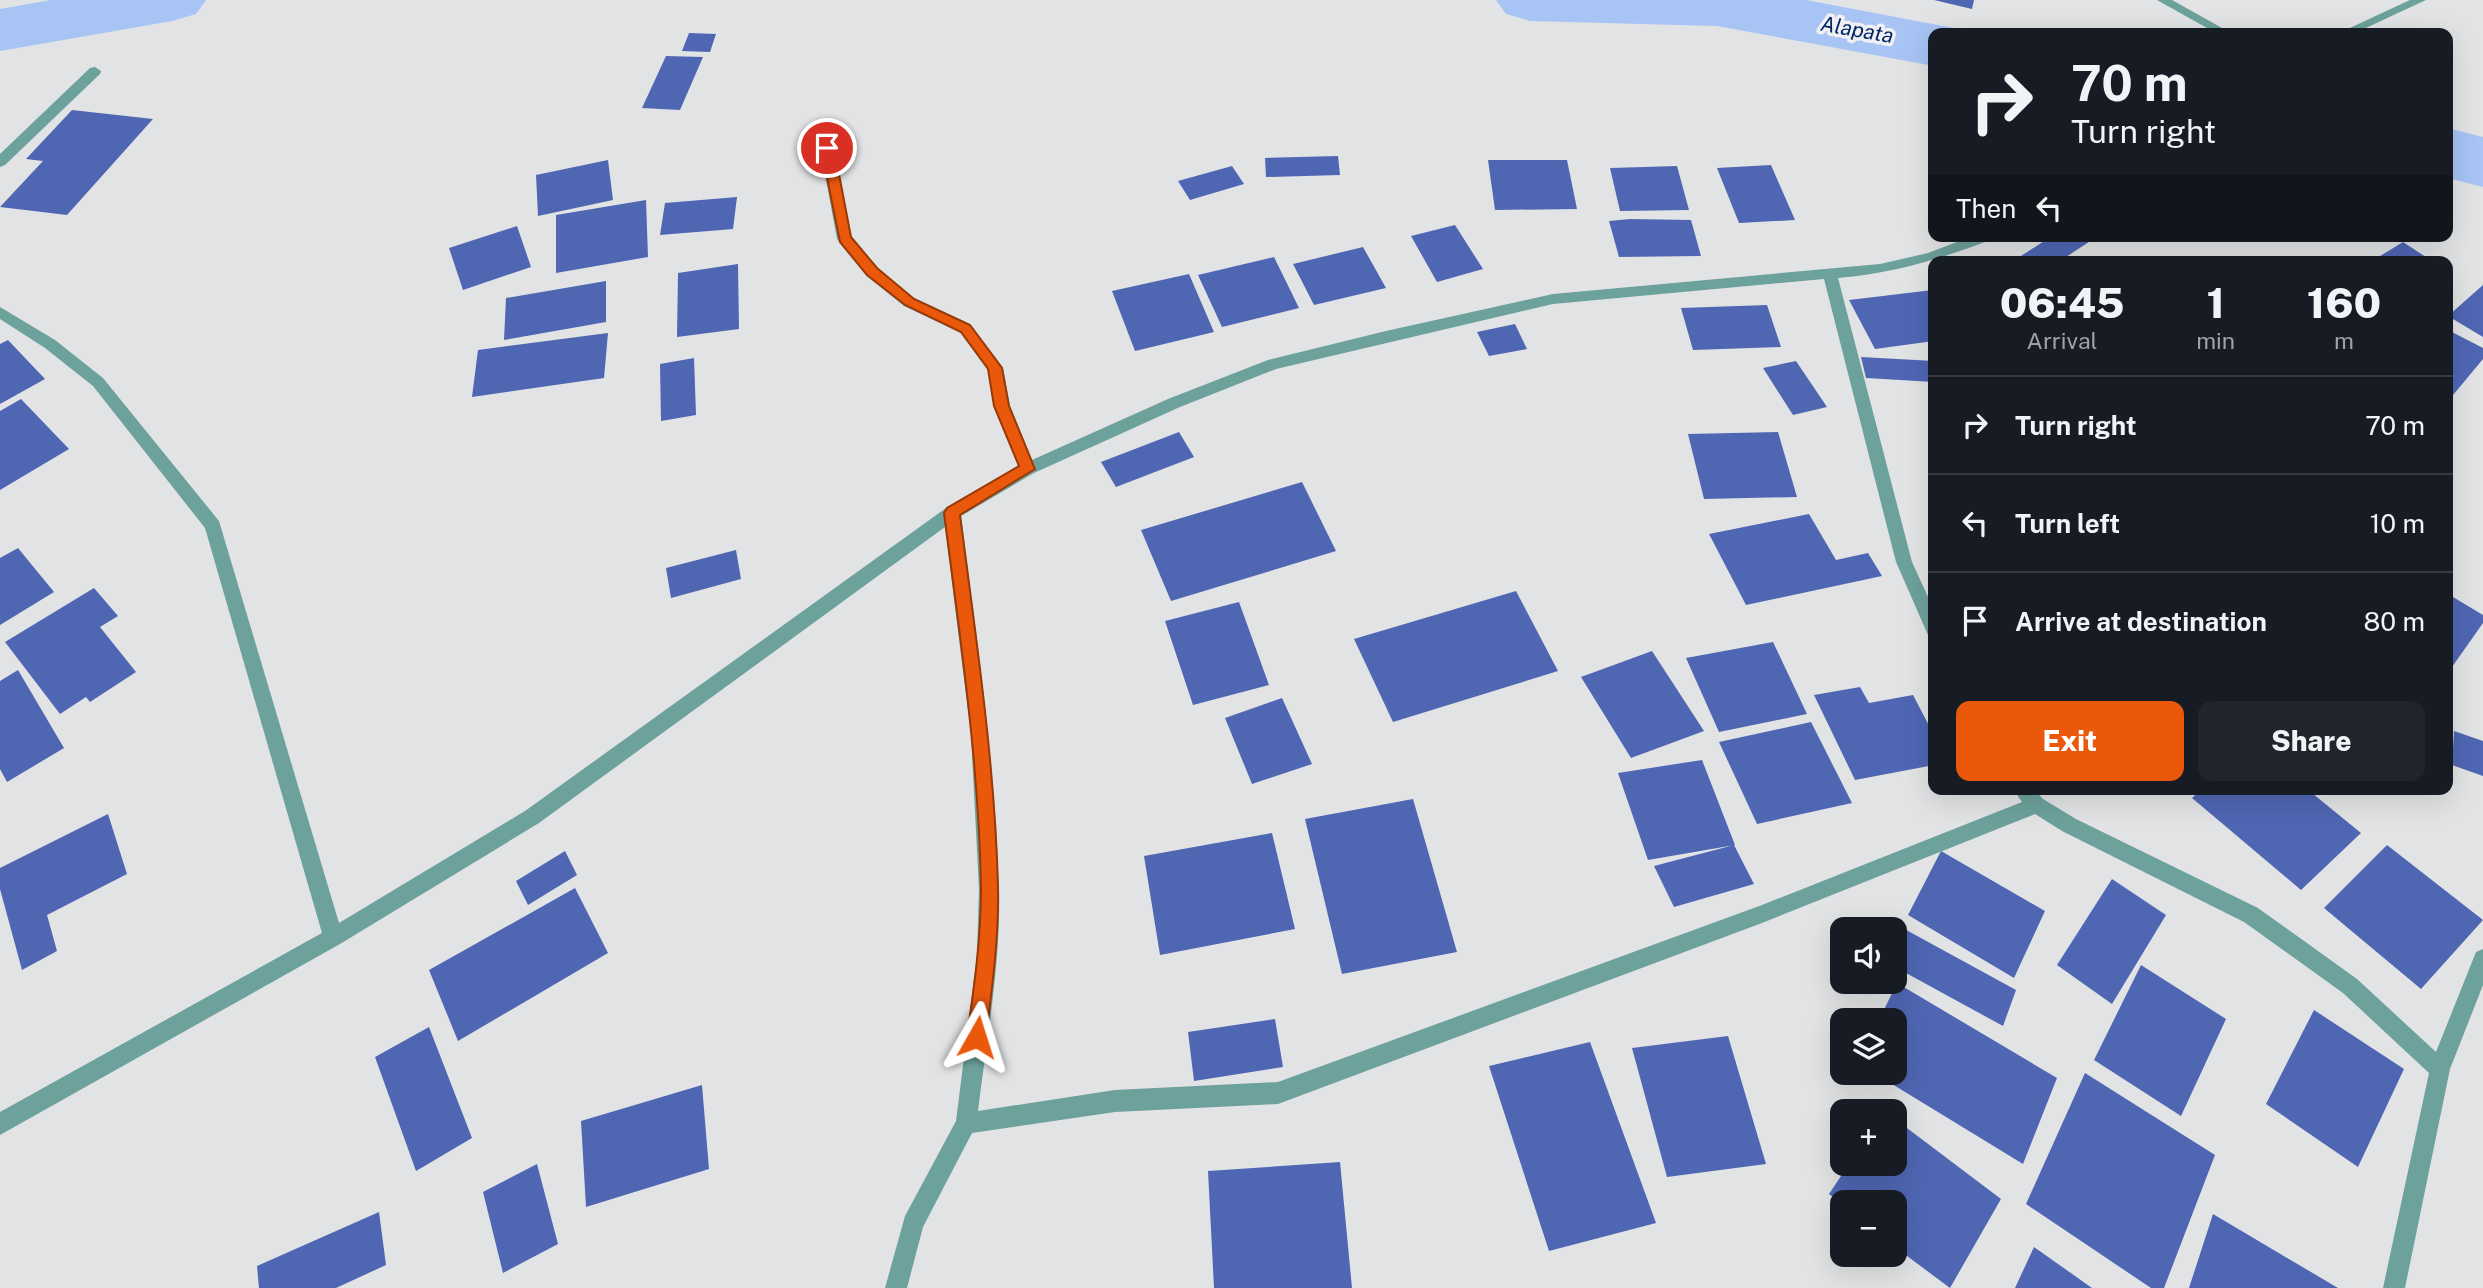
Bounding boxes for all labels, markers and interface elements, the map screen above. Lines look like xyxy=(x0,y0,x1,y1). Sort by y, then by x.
water label: Alapata xyxy=(1819,11,1895,48)
text: 70 m xyxy=(2071,54,2188,112)
icon: right xyxy=(1956,56,2047,147)
text: Turn right xyxy=(2071,113,2216,150)
pin xyxy=(797,118,857,178)
icon: arrive xyxy=(808,129,846,167)
icon: left xyxy=(2030,189,2068,227)
text: Then xyxy=(1956,193,2016,224)
text: 06:45 xyxy=(2000,278,2124,327)
text: 1 xyxy=(2206,278,2225,327)
text: 160 xyxy=(2307,278,2381,327)
text: Arrival xyxy=(2027,327,2098,354)
text: min xyxy=(2196,327,2235,354)
text: m xyxy=(2334,327,2354,354)
icon: right xyxy=(1956,406,1994,444)
text: Turn right xyxy=(2015,410,2137,441)
text: 70 m xyxy=(2365,410,2425,441)
icon: left xyxy=(1956,504,1994,542)
text: Turn left xyxy=(2015,508,2120,539)
text: 10 m xyxy=(2370,508,2425,539)
icon: arrive xyxy=(1956,602,1994,640)
text: Arrive at destination xyxy=(2015,606,2267,637)
text: 80 m xyxy=(2364,606,2425,637)
button: Exit xyxy=(1956,701,2184,781)
button: Share xyxy=(2198,701,2425,781)
map controls xyxy=(1830,917,1907,1267)
button: sound xyxy=(1830,917,1907,994)
position arrow xyxy=(940,1000,1014,1074)
button: layers xyxy=(1830,1008,1907,1085)
button: + xyxy=(1830,1099,1907,1176)
button: − xyxy=(1830,1190,1907,1267)

